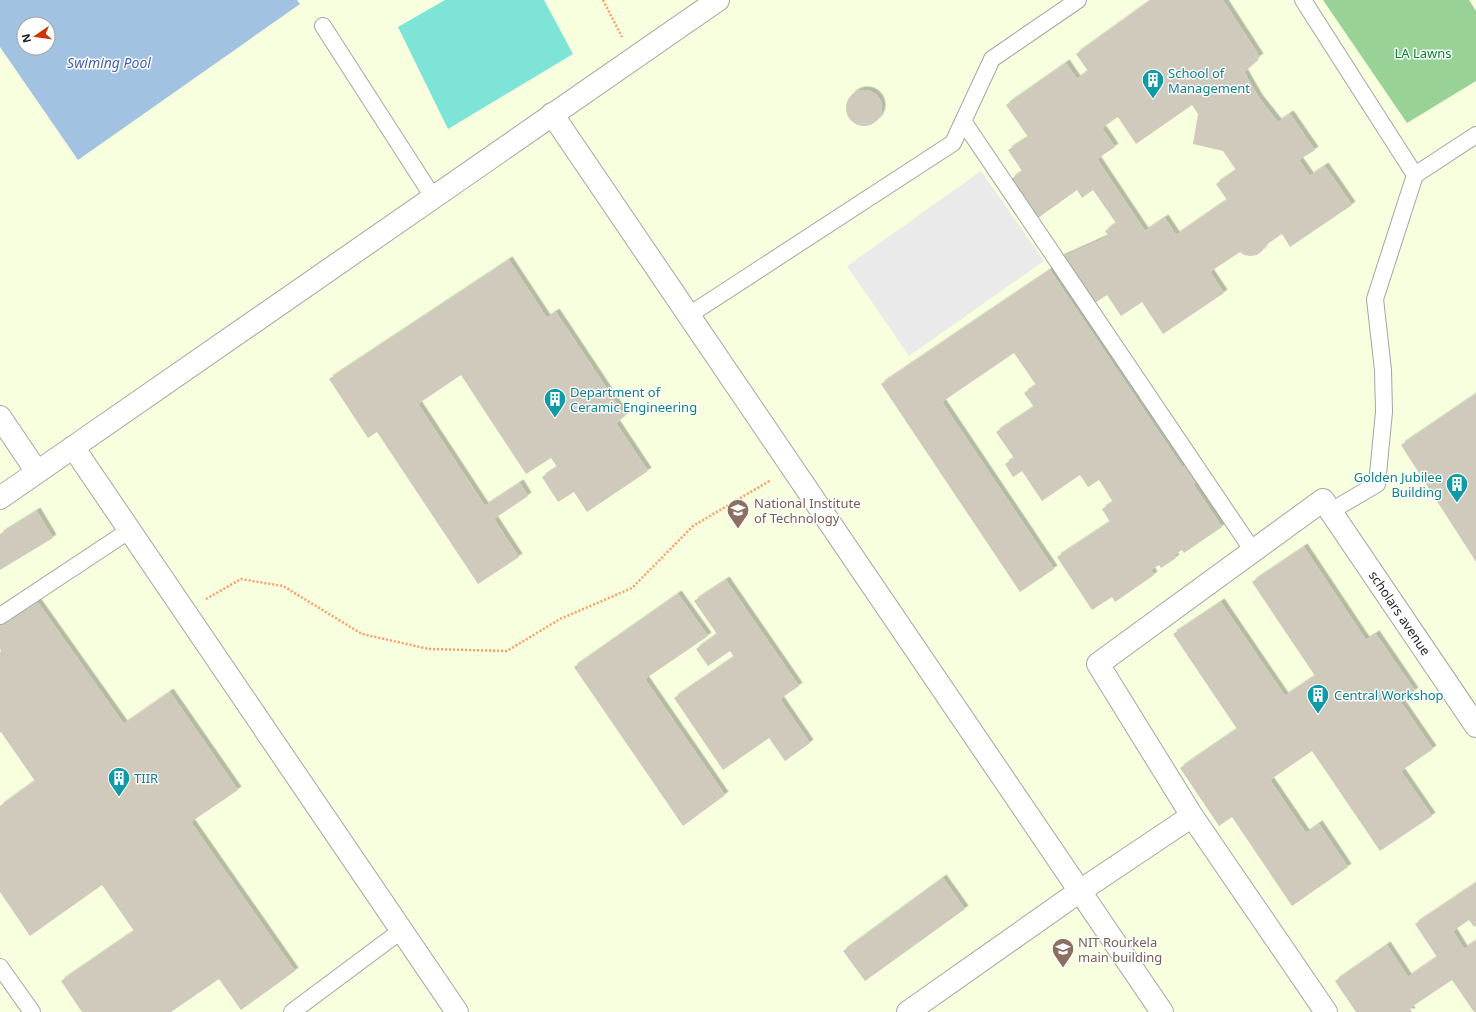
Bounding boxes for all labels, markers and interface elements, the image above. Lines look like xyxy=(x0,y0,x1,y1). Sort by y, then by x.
north arrow xyxy=(16,16,56,56)
text: N xyxy=(17,32,34,44)
park label: LA Lawns xyxy=(1394,44,1452,62)
water label: Swiming Pool xyxy=(67,53,151,72)
place label: School of Management xyxy=(1168,64,1250,97)
building icon: School of Management xyxy=(1140,67,1166,100)
place label: Department of Ceramic Engineering xyxy=(570,383,697,416)
building icon: Department of Ceramic Engineering xyxy=(542,386,568,419)
place label: Golden Jubilee Building xyxy=(1354,468,1442,501)
building icon: Golden Jubilee Building xyxy=(1444,471,1470,504)
place label: National Institute of Technology xyxy=(754,494,861,527)
school or university icon: National Institute of Technology xyxy=(725,497,751,530)
street label: scholars avenue xyxy=(1365,567,1435,659)
building icon: Central Workshop xyxy=(1305,682,1331,715)
place label: Central Workshop xyxy=(1334,686,1444,704)
building icon: TIIR xyxy=(106,765,132,798)
place label: TIIR xyxy=(134,769,158,787)
place label: NIT Rourkela main building xyxy=(1078,933,1162,966)
school or university icon: NIT Rourkela main building xyxy=(1050,936,1076,969)

